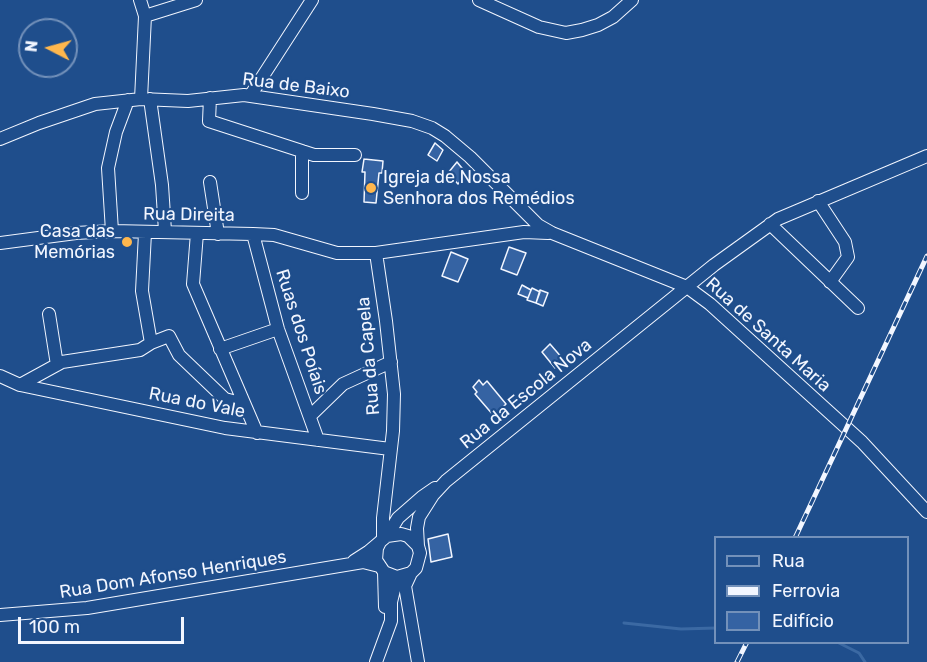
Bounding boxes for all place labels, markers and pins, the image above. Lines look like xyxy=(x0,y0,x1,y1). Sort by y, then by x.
place label: Igreja de Nossa Senhora dos Remédios xyxy=(383,167,575,210)
marker: Igreja de Nossa Senhora dos Remédios xyxy=(364,181,378,195)
place label: Casa das Memórias xyxy=(34,221,115,264)
marker: Casa das Memórias xyxy=(120,235,134,249)

